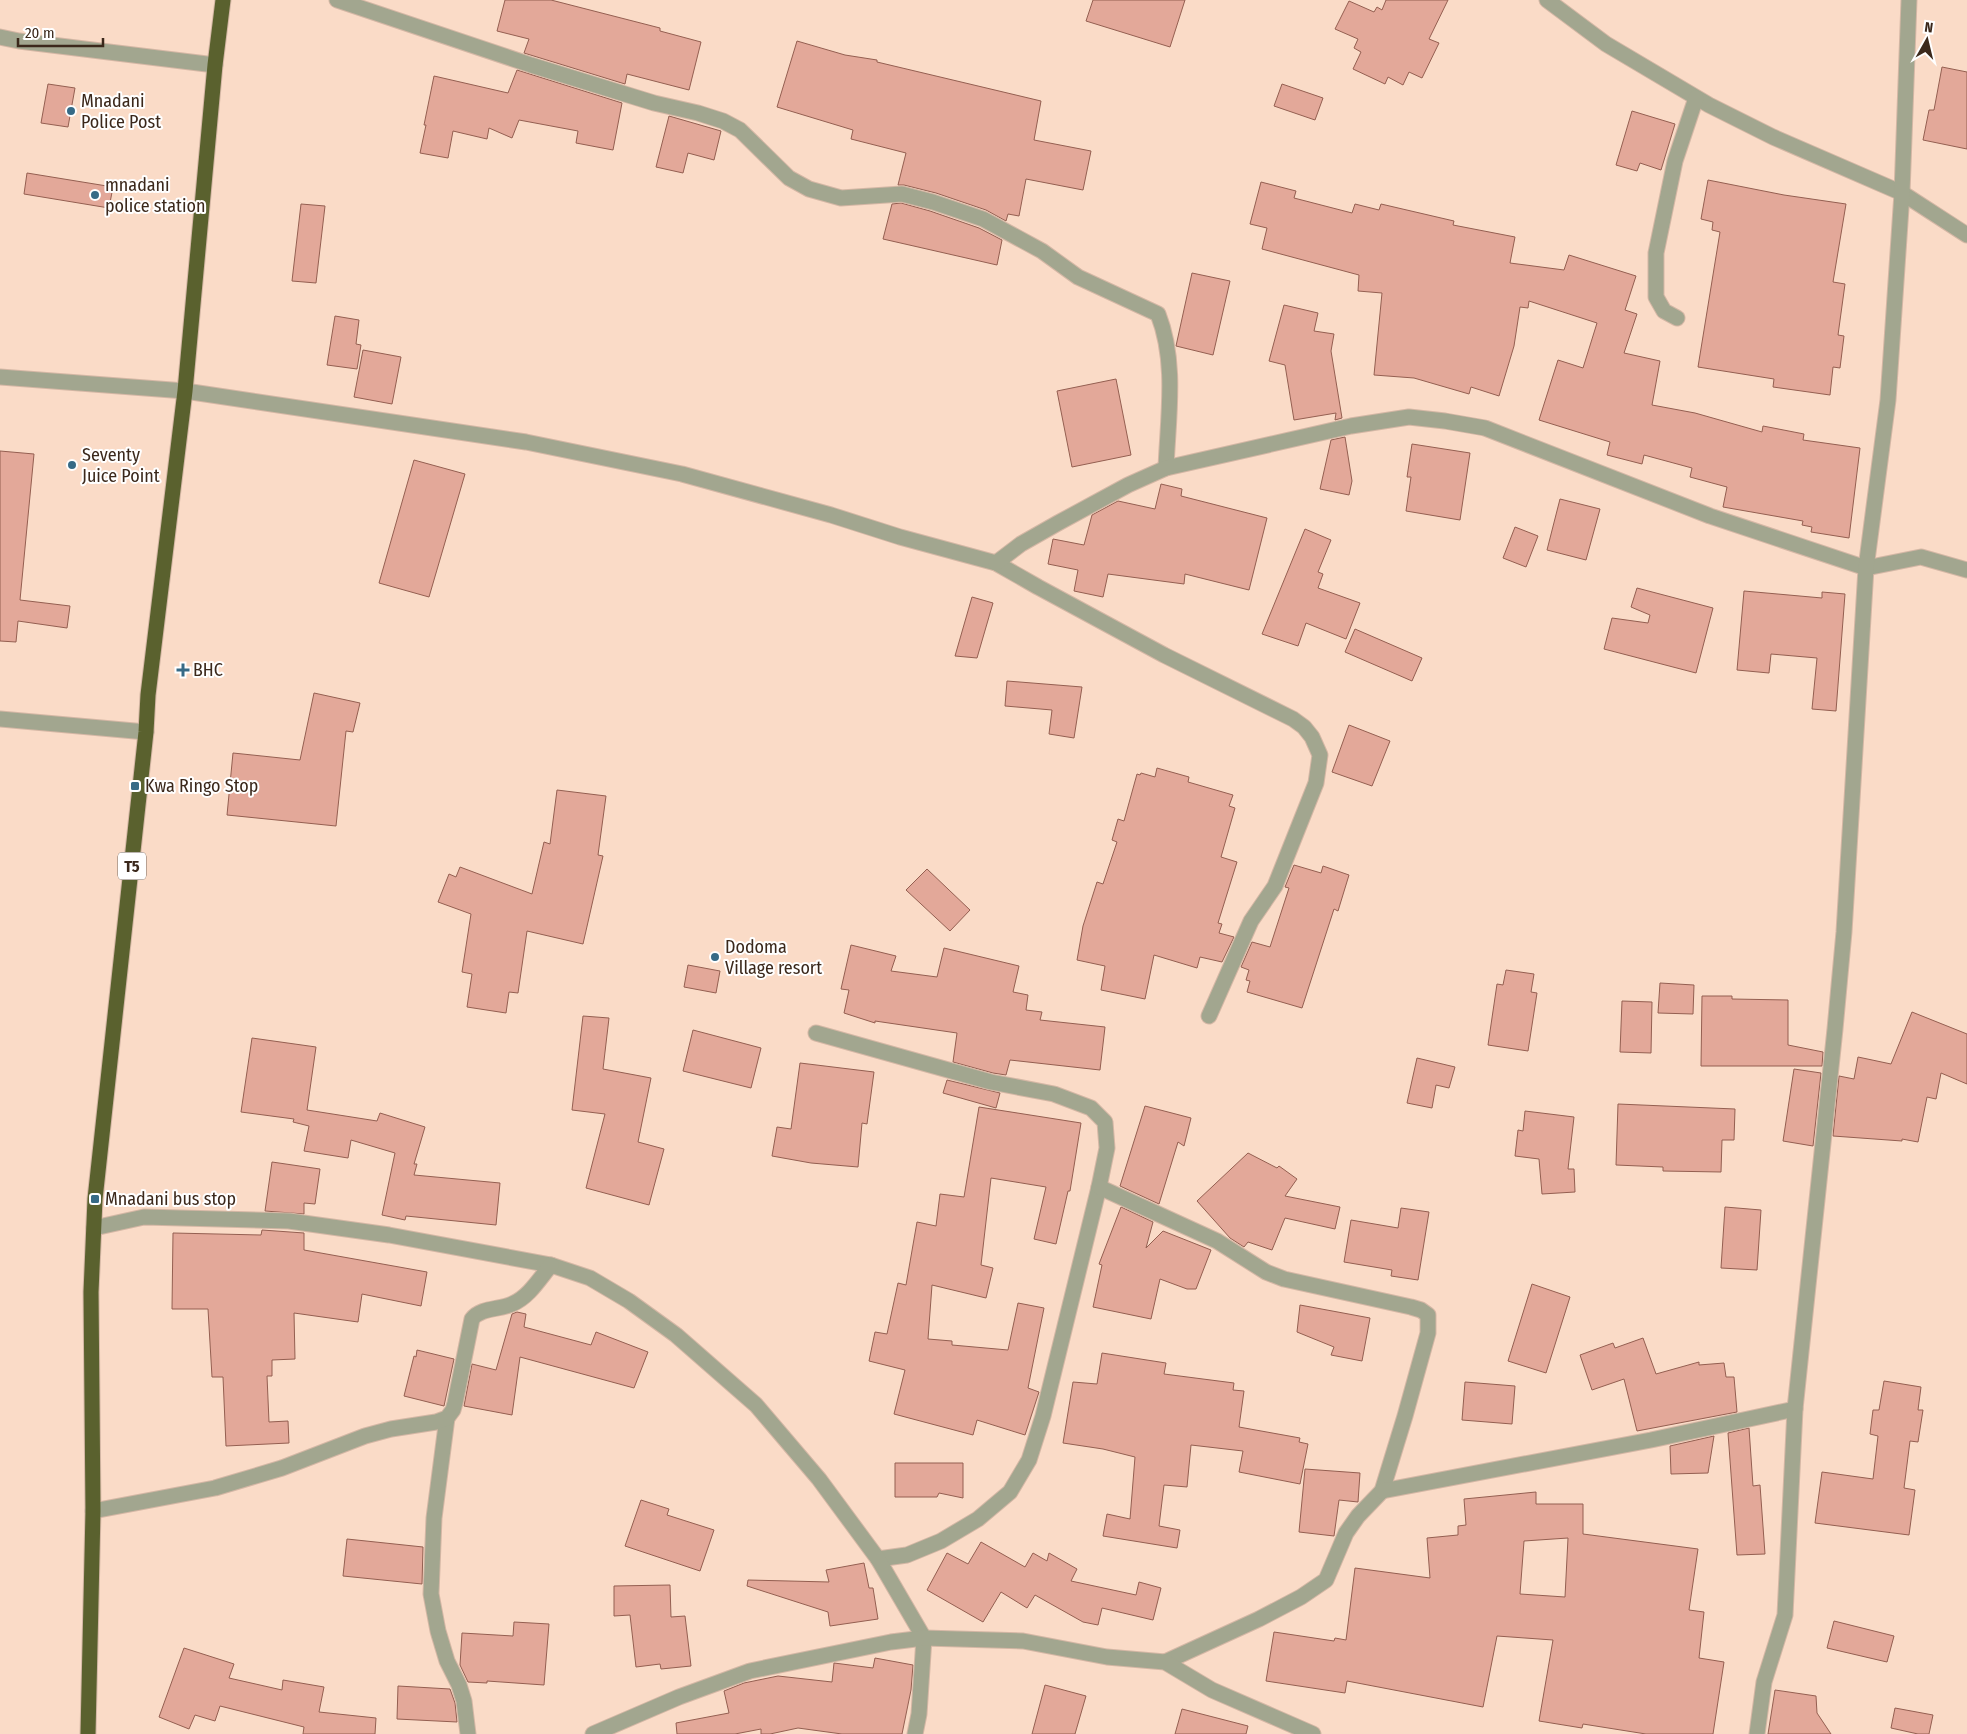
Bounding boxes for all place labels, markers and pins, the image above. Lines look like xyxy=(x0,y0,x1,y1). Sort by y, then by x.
place label: Mnadani Police Post xyxy=(81,90,161,133)
marker: Mnadani Police Post xyxy=(65,105,77,117)
place label: mnadani police station xyxy=(105,174,205,217)
marker: mnadani police station xyxy=(89,189,101,201)
place label: Seventy Juice Point xyxy=(82,444,160,487)
marker: Seventy Juice Point xyxy=(66,459,78,471)
place label: BHC xyxy=(193,659,223,681)
marker: BHC xyxy=(177,664,189,676)
place label: Kwa Ringo Stop xyxy=(145,775,258,797)
marker: Kwa Ringo Stop xyxy=(129,780,141,792)
place label: Dodoma Village resort xyxy=(725,936,822,979)
marker: Dodoma Village resort xyxy=(709,951,721,963)
place label: Mnadani bus stop xyxy=(105,1188,236,1210)
marker: Mnadani bus stop xyxy=(89,1193,101,1205)

